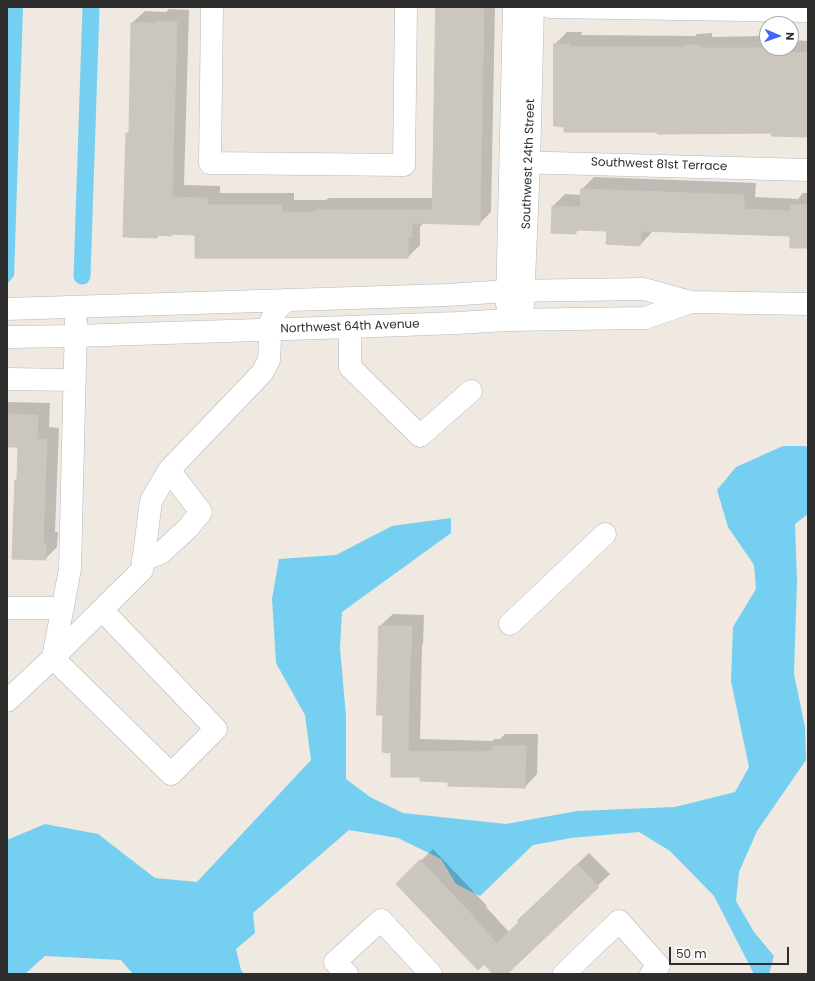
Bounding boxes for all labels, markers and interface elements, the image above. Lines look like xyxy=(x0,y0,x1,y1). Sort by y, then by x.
north arrow xyxy=(759,16,799,56)
text: N xyxy=(782,32,798,41)
street label: Southwest 24th Street xyxy=(520,99,538,229)
street label: Southwest 81st Terrace xyxy=(591,155,727,175)
street label: Northwest 64th Avenue xyxy=(280,317,420,337)
scale bar xyxy=(671,939,791,965)
text: 50 m xyxy=(676,945,707,962)

